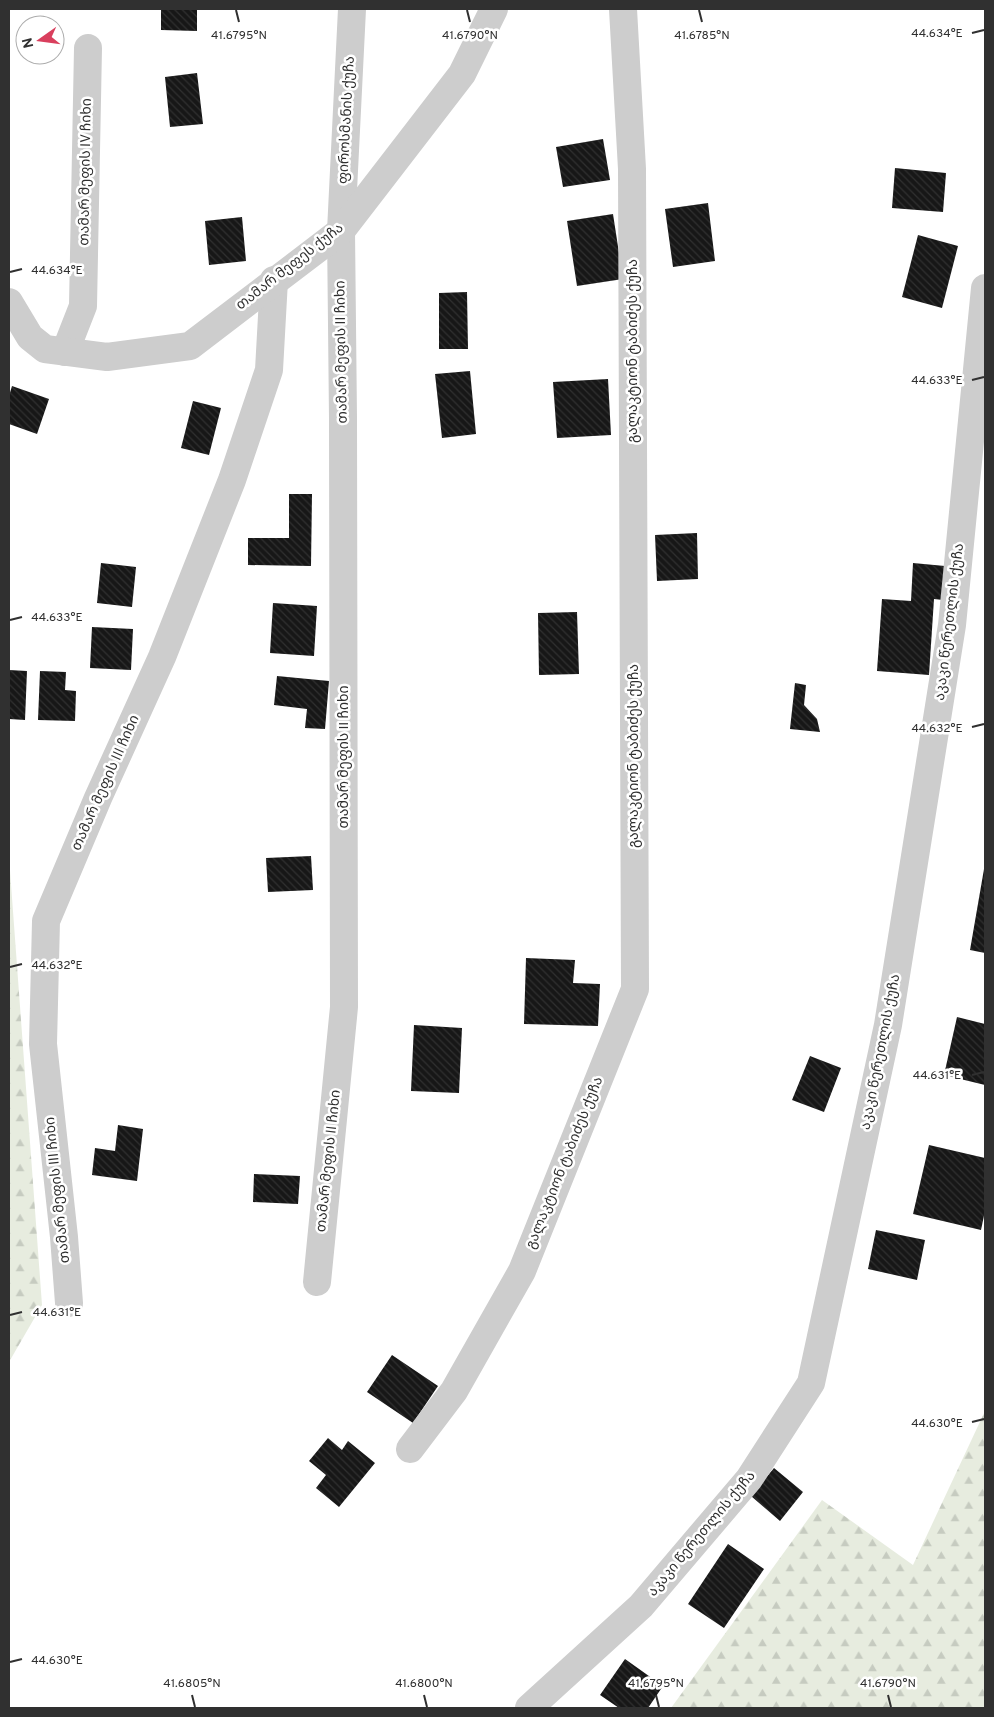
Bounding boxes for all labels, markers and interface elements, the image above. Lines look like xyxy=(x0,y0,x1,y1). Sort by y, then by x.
north arrow xyxy=(15,15,65,65)
text: 44.634°E xyxy=(911,26,963,42)
text: 41.6795°N xyxy=(211,28,267,44)
text: 41.6790°N xyxy=(442,28,498,44)
text: 41.6785°N xyxy=(674,28,730,44)
text: N xyxy=(19,36,38,50)
street label: ფიროსმანის ქუჩა xyxy=(335,56,359,184)
street label: თამარ მეფის IV ჩიხი xyxy=(76,98,96,246)
street label: თამარ მეფეს ქუჩა xyxy=(233,220,347,314)
street label: გალაკტიონ ტაბიძეს ქუჩა xyxy=(625,259,642,443)
text: 44.634°E xyxy=(31,263,83,279)
street label: თამარ მეფის II ჩიხი xyxy=(332,280,352,424)
text: 44.633°E xyxy=(911,373,963,389)
street label: აკაკი წერეთლის ქუჩა xyxy=(932,542,968,702)
text: 44.633°E xyxy=(31,610,83,626)
street label: გალაკტიონ ტაბიძეს ქუჩა xyxy=(626,664,643,848)
street label: თამარ მეფის II ჩიხი xyxy=(336,686,353,828)
street label: თამარ მეფის III ჩიხი xyxy=(68,712,144,854)
text: 44.632°E xyxy=(911,721,963,737)
text: 44.632°E xyxy=(31,958,83,974)
street label: აკაკი წერეთლის ქუჩა xyxy=(858,973,904,1131)
text: 44.631°E xyxy=(913,1068,961,1084)
street label: გალაკტიონ ტაბიძეს ქუჩა xyxy=(523,1074,607,1252)
street label: თამარ მეფის II ჩიხი xyxy=(313,1089,345,1233)
street label: თამარ მეფის III ჩიხი xyxy=(42,1116,74,1264)
text: 44.631°E xyxy=(33,1305,81,1321)
text: 44.630°E xyxy=(911,1416,963,1432)
street label: აკაკი წერეთლის ქუჩა xyxy=(645,1468,759,1600)
text: 44.630°E xyxy=(31,1653,83,1669)
text: 41.6805°N xyxy=(163,1676,221,1692)
text: 41.6800°N xyxy=(395,1676,453,1692)
text: 41.6795°N xyxy=(628,1676,684,1692)
text: 41.6790°N xyxy=(860,1676,916,1692)

